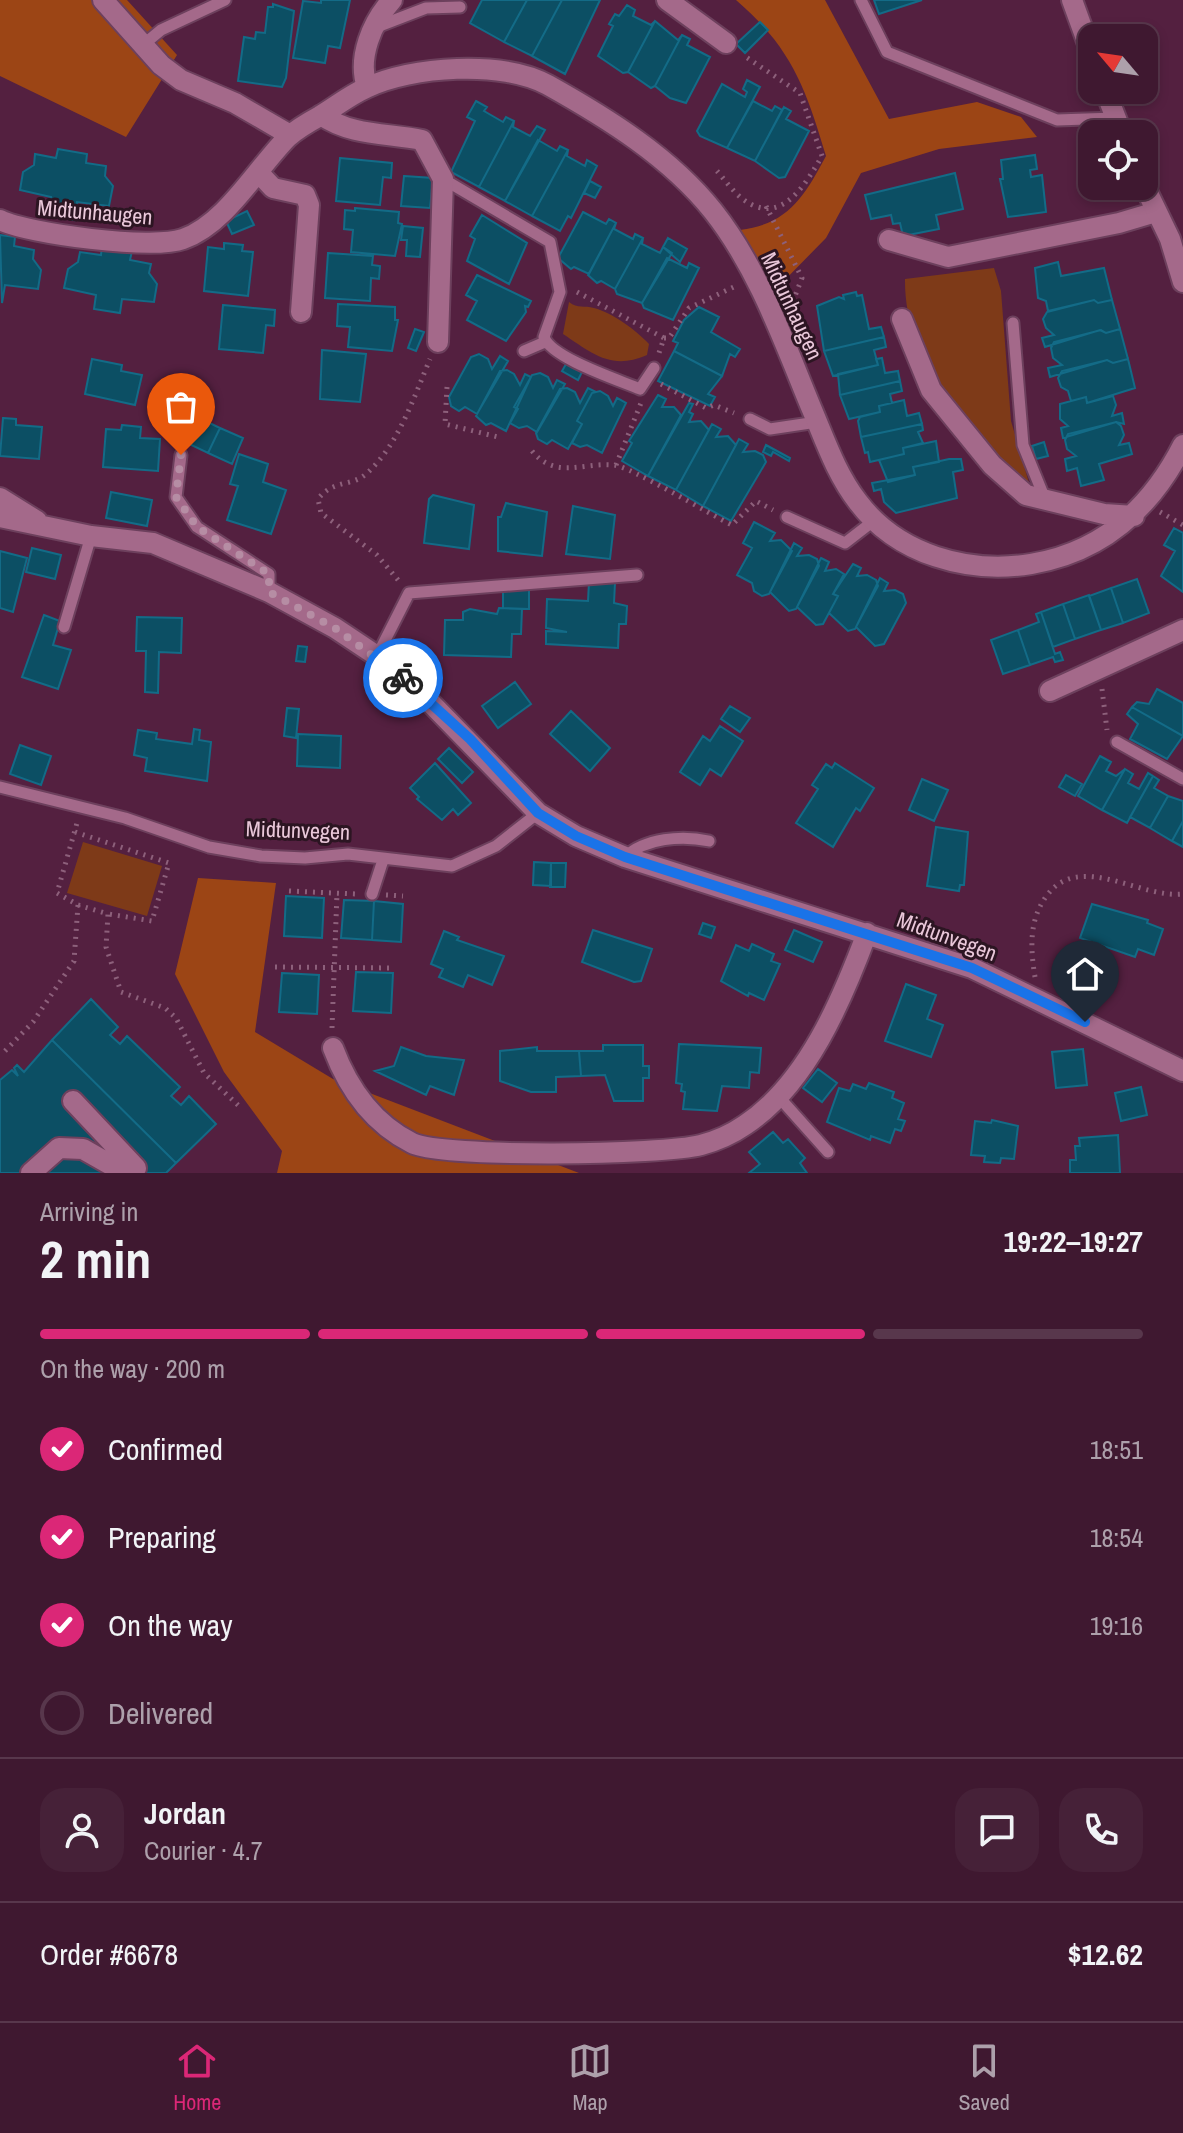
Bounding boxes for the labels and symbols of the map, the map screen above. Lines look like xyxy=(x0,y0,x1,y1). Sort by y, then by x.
north arrow xyxy=(1078,24,1158,104)
street label: Midtunhaugen xyxy=(36,192,154,232)
street label: Midtunhaugen xyxy=(754,247,830,365)
pin xyxy=(147,373,215,455)
courier xyxy=(363,638,443,718)
street label: Midtunvegen xyxy=(245,813,351,847)
street label: Midtunvegen xyxy=(893,904,1001,968)
pin xyxy=(1051,940,1119,1022)

